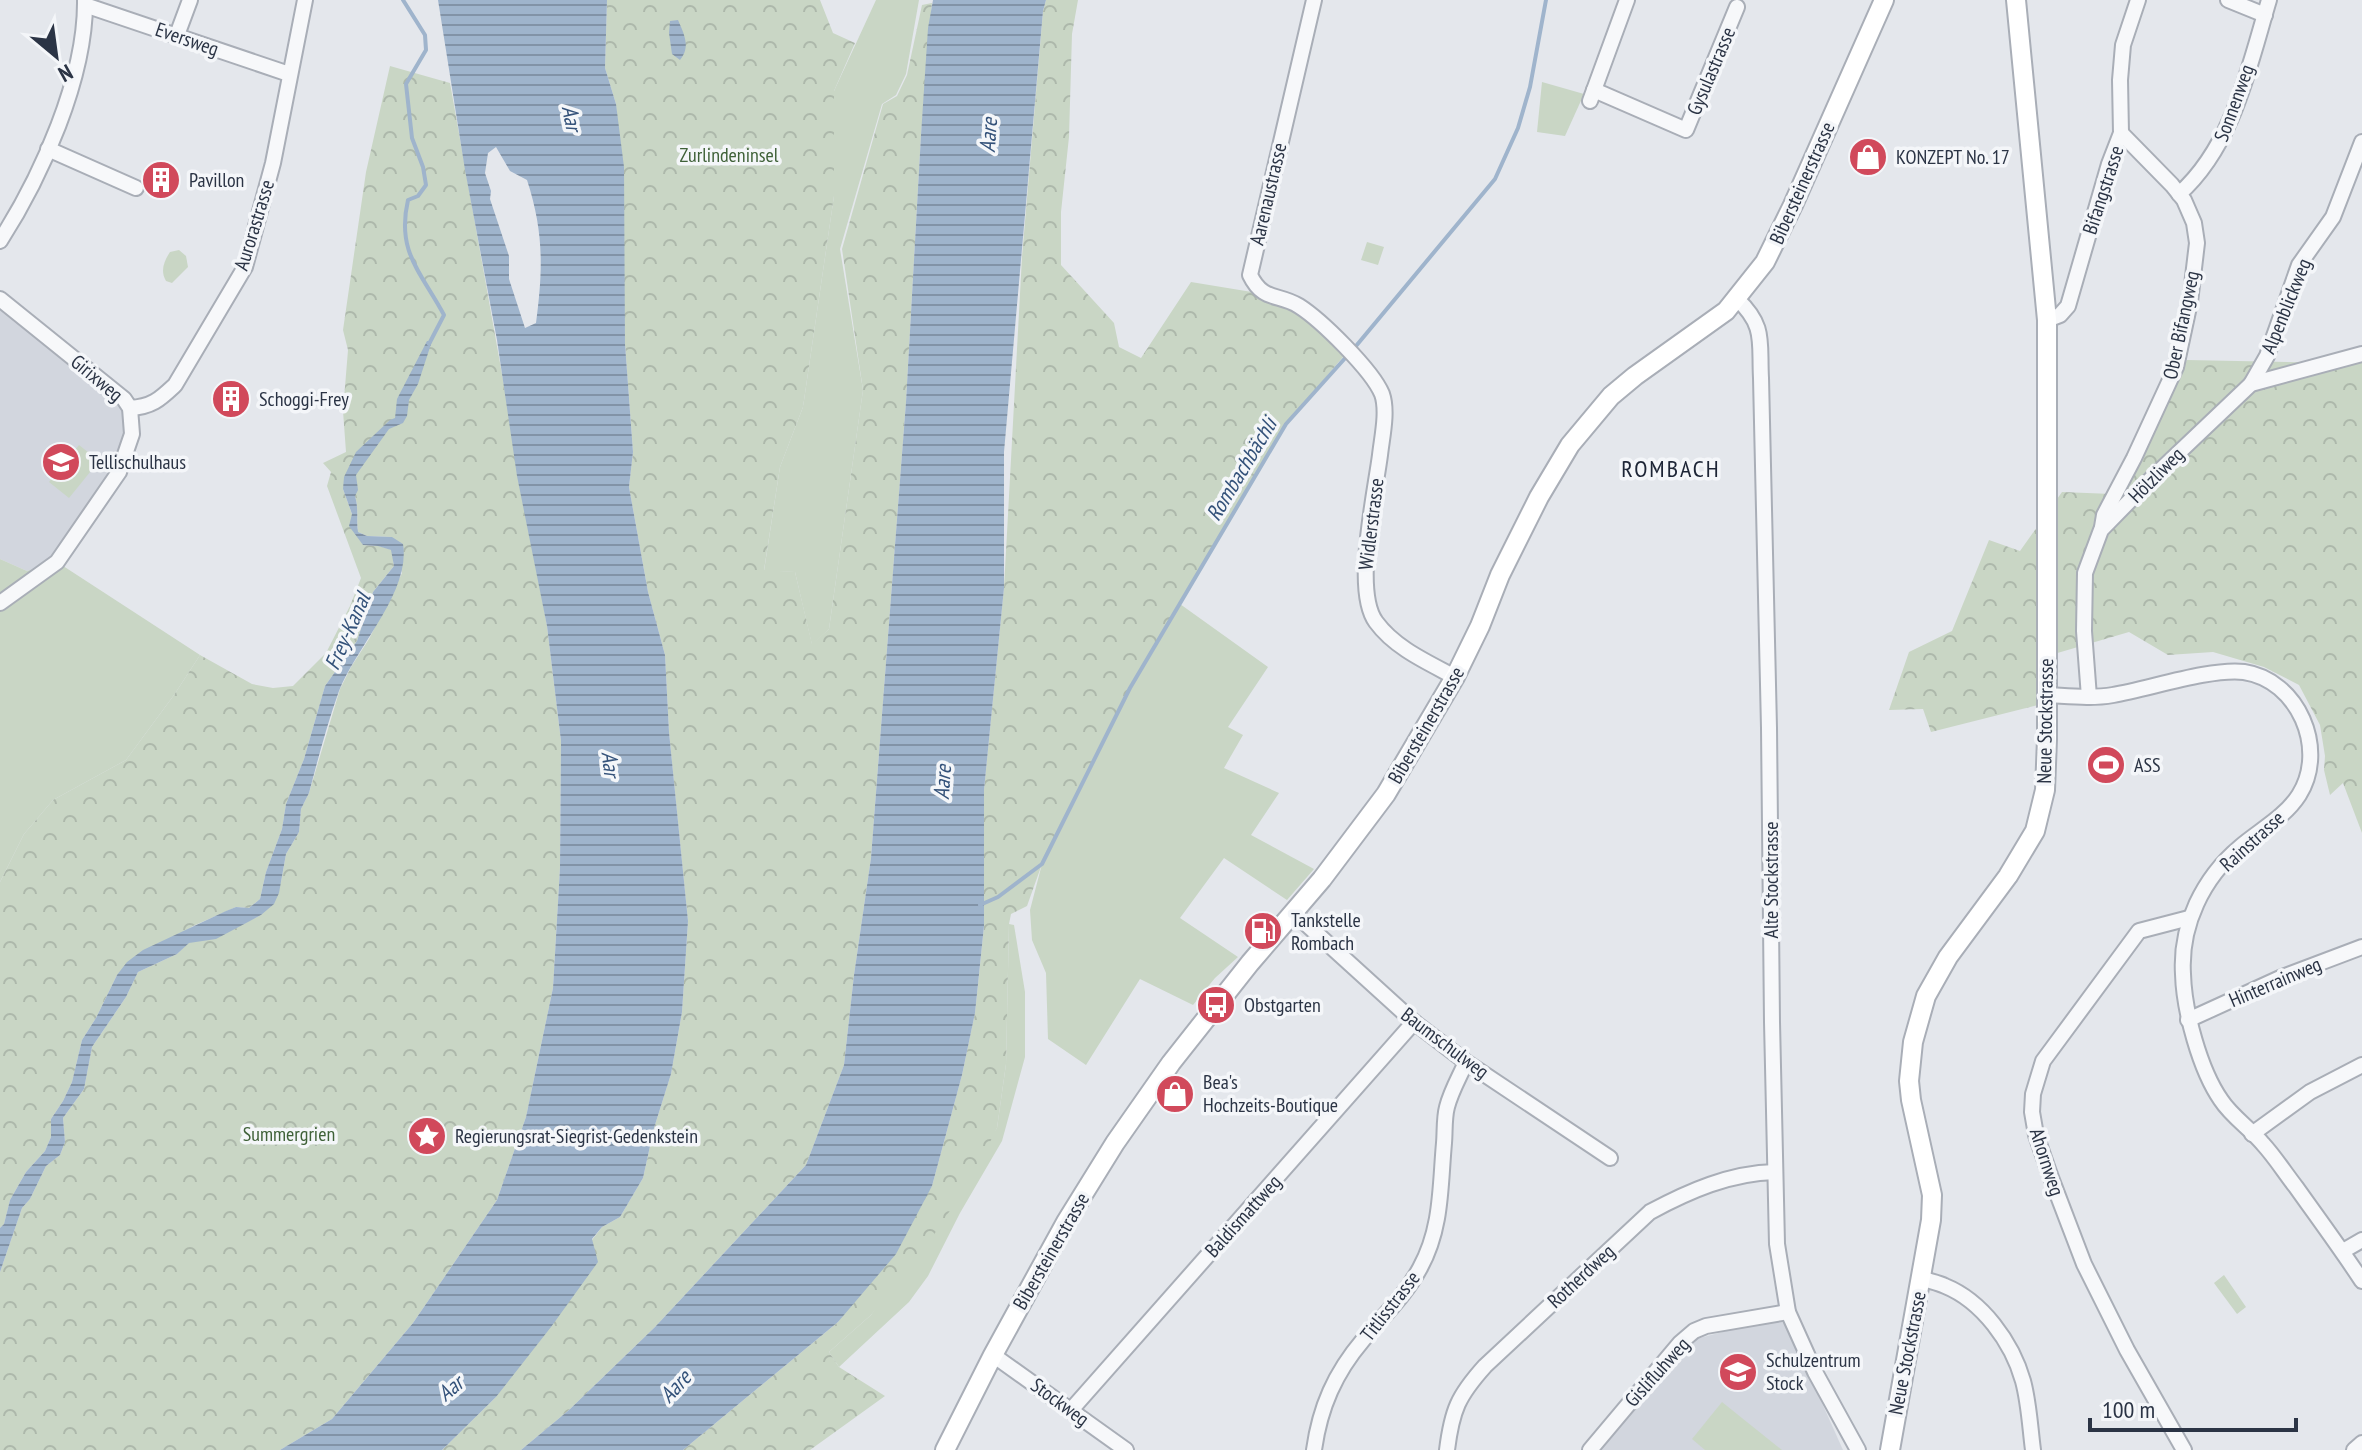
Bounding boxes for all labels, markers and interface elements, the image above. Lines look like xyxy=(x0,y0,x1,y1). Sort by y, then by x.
north arrow xyxy=(16,16,96,96)
street label: Eversweg xyxy=(152,16,222,62)
street label: Gysulastrasse xyxy=(1681,23,1741,119)
text: N xyxy=(54,58,78,89)
street label: Sonnenweg xyxy=(2208,61,2260,145)
water label: Aar xyxy=(556,103,589,136)
water label: Aare xyxy=(973,115,1003,153)
street label: Bibersteinerstrasse xyxy=(1763,118,1841,248)
shop icon: KONZEPT No. 17 xyxy=(1847,136,1889,178)
street label: Aarenaustrasse xyxy=(1244,140,1292,248)
park label: Zurlindeninsel xyxy=(680,142,779,168)
street label: Bifangstrasse xyxy=(2076,142,2130,238)
place label: KONZEPT No. 17 xyxy=(1896,144,2010,170)
building icon: Pavillon xyxy=(140,159,182,201)
place label: Pavillon xyxy=(189,167,244,193)
street label: Aurorastrasse xyxy=(228,177,280,273)
street label: Alpenblickweg xyxy=(2255,254,2317,358)
street label: Ober Bifangweg xyxy=(2157,268,2205,382)
street label: Girixweg xyxy=(65,349,129,407)
building icon: Schoggi-Frey xyxy=(210,378,252,420)
place label: Schoggi-Frey xyxy=(259,386,349,412)
water label: Rombachbächli xyxy=(1199,410,1284,526)
school or university icon: Tellischulhaus xyxy=(40,441,82,483)
street label: Hölzliweg xyxy=(2123,442,2189,508)
place label: Tellischulhaus xyxy=(89,449,186,475)
district label: ROMBACH xyxy=(1621,453,1721,484)
street label: Widlerstrasse xyxy=(1352,477,1390,571)
water label: Frey-Kanal xyxy=(318,586,377,674)
street label: Neue Stockstrasse xyxy=(2031,658,2059,784)
street label: Bibersteinerstrasse xyxy=(1382,662,1470,788)
sports icon: ASS xyxy=(2085,744,2127,786)
water label: Aar xyxy=(596,750,627,781)
place label: ASS xyxy=(2134,752,2161,778)
water label: Aare xyxy=(927,762,957,800)
street label: Rainstrasse xyxy=(2214,805,2290,877)
street label: Alte Stockstrasse xyxy=(1758,822,1784,938)
place label: Tankstelle Rombach xyxy=(1291,907,1361,956)
fuel station icon: Tankstelle Rombach xyxy=(1242,910,1284,952)
street label: Hinterrainweg xyxy=(2225,951,2325,1013)
bus stop icon: Obstgarten xyxy=(1195,984,1237,1026)
place label: Obstgarten xyxy=(1244,992,1321,1018)
street label: Baumschulweg xyxy=(1396,1001,1494,1085)
place label: Bea's Hochzeits-Boutique xyxy=(1203,1069,1338,1118)
shop icon: Bea's Hochzeits-Boutique xyxy=(1154,1073,1196,1115)
place icon: Regierungsrat-Siegrist-Gedenkstein xyxy=(406,1115,448,1157)
park label: Summergrien xyxy=(243,1121,335,1147)
place label: Regierungsrat-Siegrist-Gedenkstein xyxy=(455,1123,698,1149)
street label: Ahornweg xyxy=(2024,1125,2070,1199)
street label: Baldismattweg xyxy=(1199,1169,1287,1263)
street label: Bibersteinerstrasse xyxy=(1007,1188,1095,1314)
street label: Rotherdweg xyxy=(1542,1238,1620,1314)
street label: Titlisstrasse xyxy=(1354,1266,1426,1346)
street label: Neue Stockstrasse xyxy=(1882,1289,1932,1417)
street label: Gislifluhweg xyxy=(1619,1332,1695,1412)
place label: Schulzentrum Stock xyxy=(1766,1347,1861,1396)
school or university icon: Schulzentrum Stock xyxy=(1717,1351,1759,1393)
water label: Aare xyxy=(653,1363,698,1408)
water label: Aar xyxy=(431,1367,471,1407)
street label: Stockweg xyxy=(1026,1372,1094,1432)
scale bar xyxy=(2090,1382,2296,1432)
text: 100 m xyxy=(2102,1394,2155,1425)

